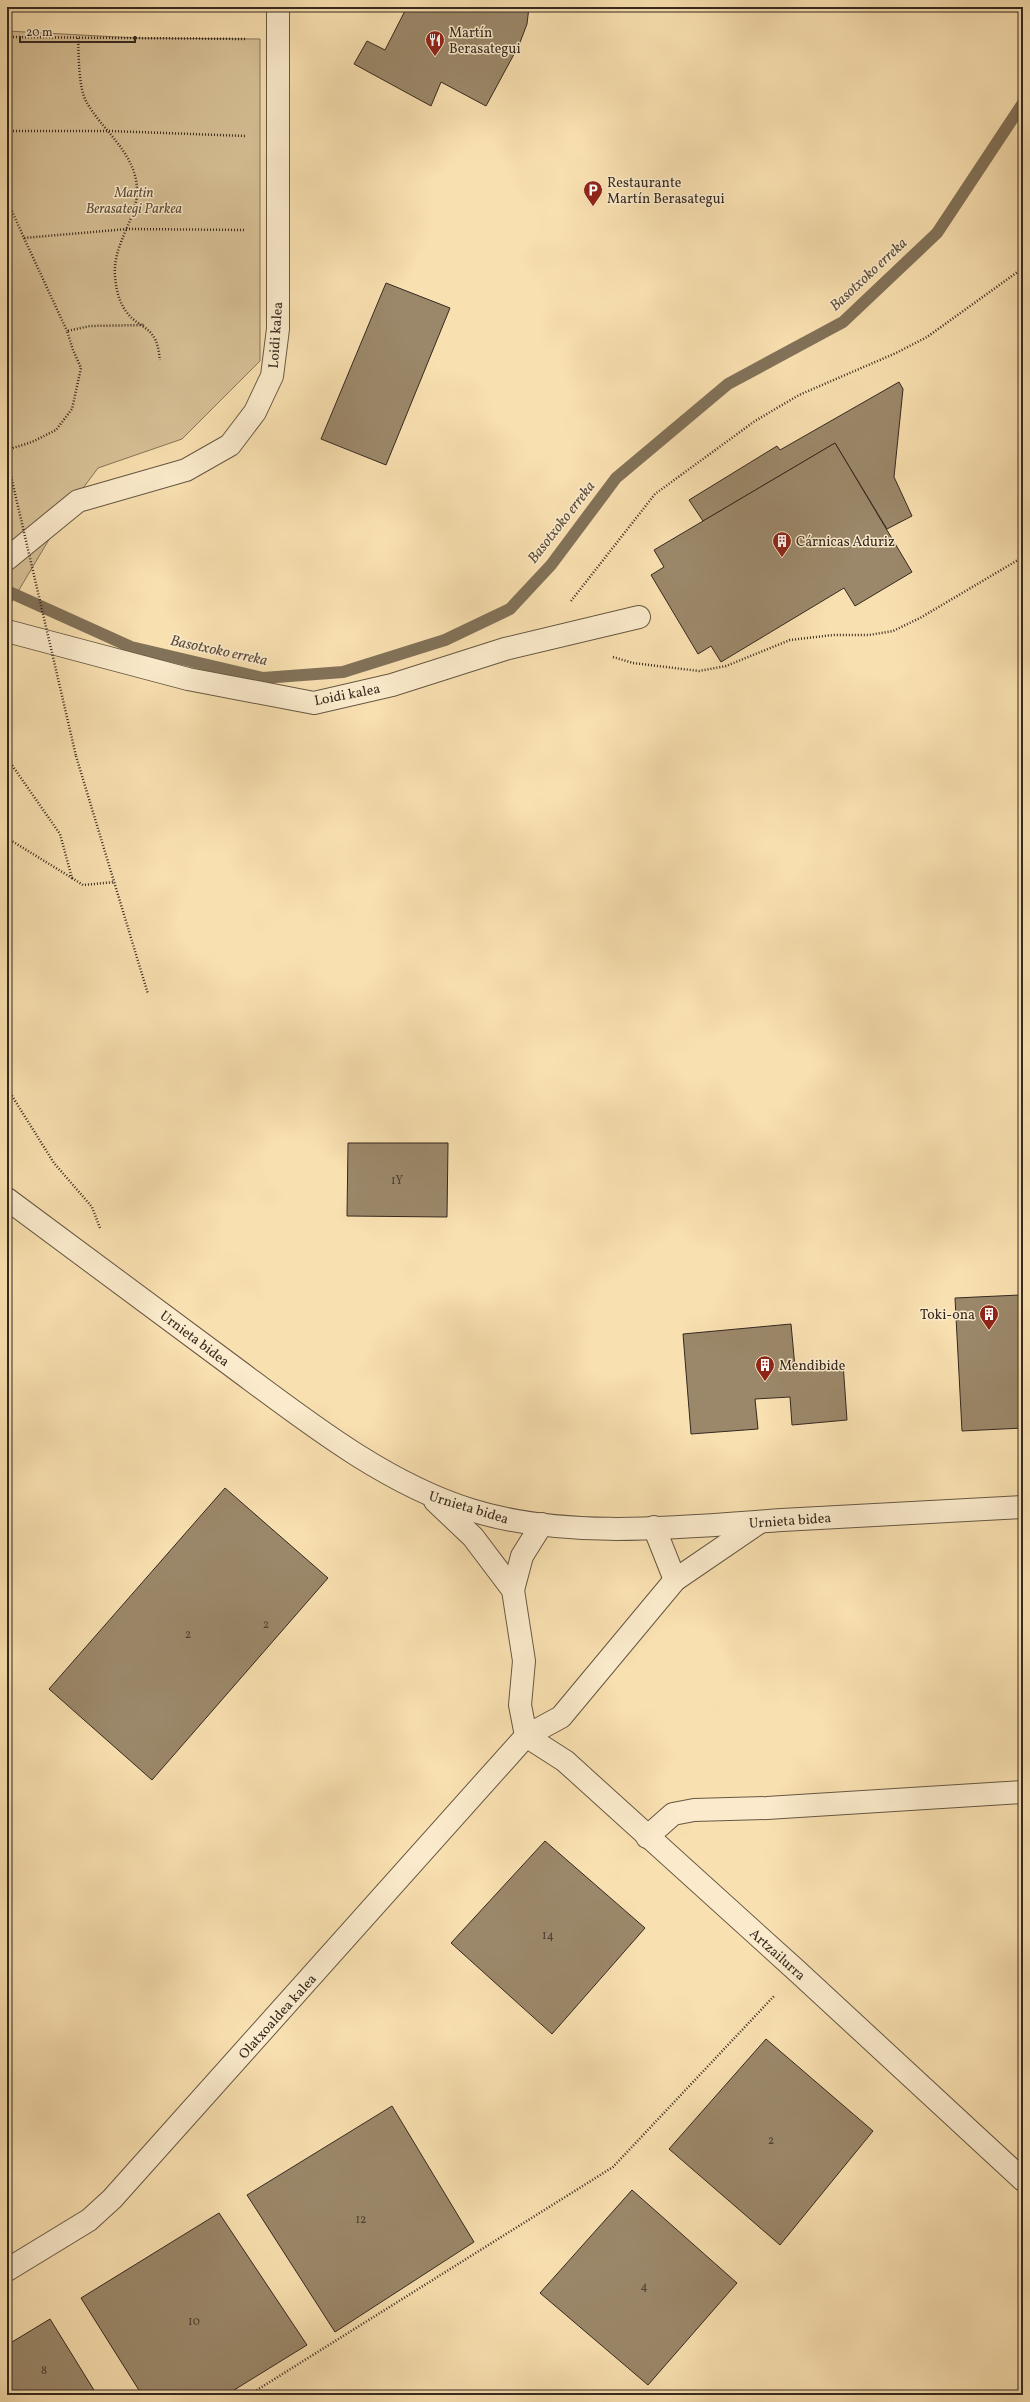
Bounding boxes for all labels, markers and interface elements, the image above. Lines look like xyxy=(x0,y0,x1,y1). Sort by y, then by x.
scale bar xyxy=(20,18,135,44)
place label: Martín Berasategui xyxy=(449,24,521,59)
text: 20 m xyxy=(26,25,53,41)
restaurant icon: Martín Berasategui xyxy=(424,29,446,57)
place label: Restaurante Martín Berasategui xyxy=(607,174,725,209)
parking icon: Restaurante Martín Berasategui xyxy=(582,179,604,207)
park label: Martin Berasategi Parkea xyxy=(86,184,183,219)
water label: Basotxoko erreka xyxy=(826,234,912,317)
street label: Loidi kalea xyxy=(265,301,288,369)
water label: Basotxoko erreka xyxy=(523,477,601,568)
building icon: Cárnicas Aduriz xyxy=(771,530,793,558)
place label: Cárnicas Aduriz xyxy=(796,533,895,552)
water label: Basotxoko erreka xyxy=(168,631,269,672)
street label: Loidi kalea xyxy=(313,680,382,711)
house number: 1Y xyxy=(391,1173,404,1189)
building icon: Toki-ona xyxy=(978,1303,1000,1331)
place label: Toki-ona xyxy=(920,1306,975,1325)
street label: Urnieta bidea xyxy=(155,1307,233,1372)
building icon: Mendibide xyxy=(754,1354,776,1382)
place label: Mendibide xyxy=(779,1357,846,1376)
street label: Urnieta bidea xyxy=(426,1487,511,1530)
street label: Urnieta bidea xyxy=(748,1509,832,1534)
house number: 2 xyxy=(263,1617,269,1633)
house number: 2 xyxy=(185,1627,191,1643)
street label: Artzailurra xyxy=(745,1925,809,1985)
house number: 14 xyxy=(542,1928,554,1944)
street label: Olatxoaldea kalea xyxy=(235,1970,321,2064)
house number: 2 xyxy=(768,2133,774,2149)
house number: 12 xyxy=(355,2212,367,2228)
house number: 4 xyxy=(640,2279,648,2295)
house number: 10 xyxy=(188,2314,200,2330)
house number: 8 xyxy=(41,2363,47,2379)

